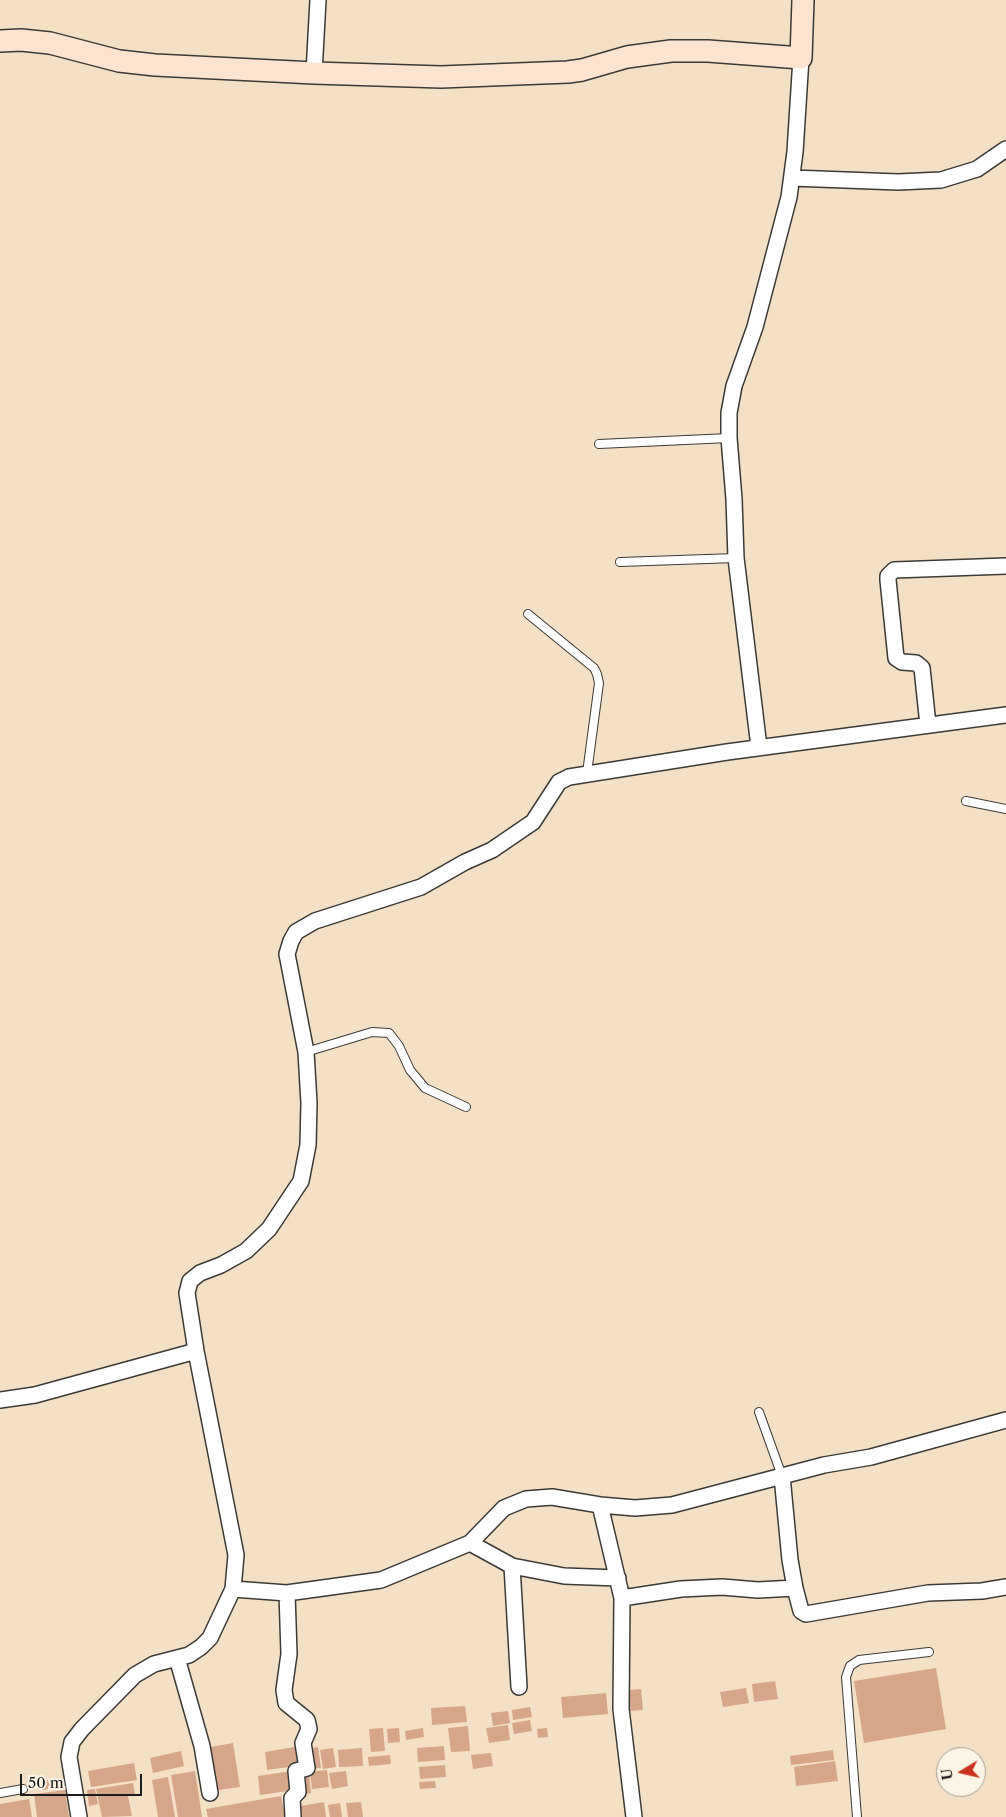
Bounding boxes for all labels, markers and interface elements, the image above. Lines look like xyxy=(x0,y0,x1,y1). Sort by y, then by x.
north arrow xyxy=(936,1747,986,1797)
scale bar xyxy=(22,1764,145,1796)
text: U xyxy=(937,1767,957,1781)
text: 50 m xyxy=(28,1773,64,1792)

